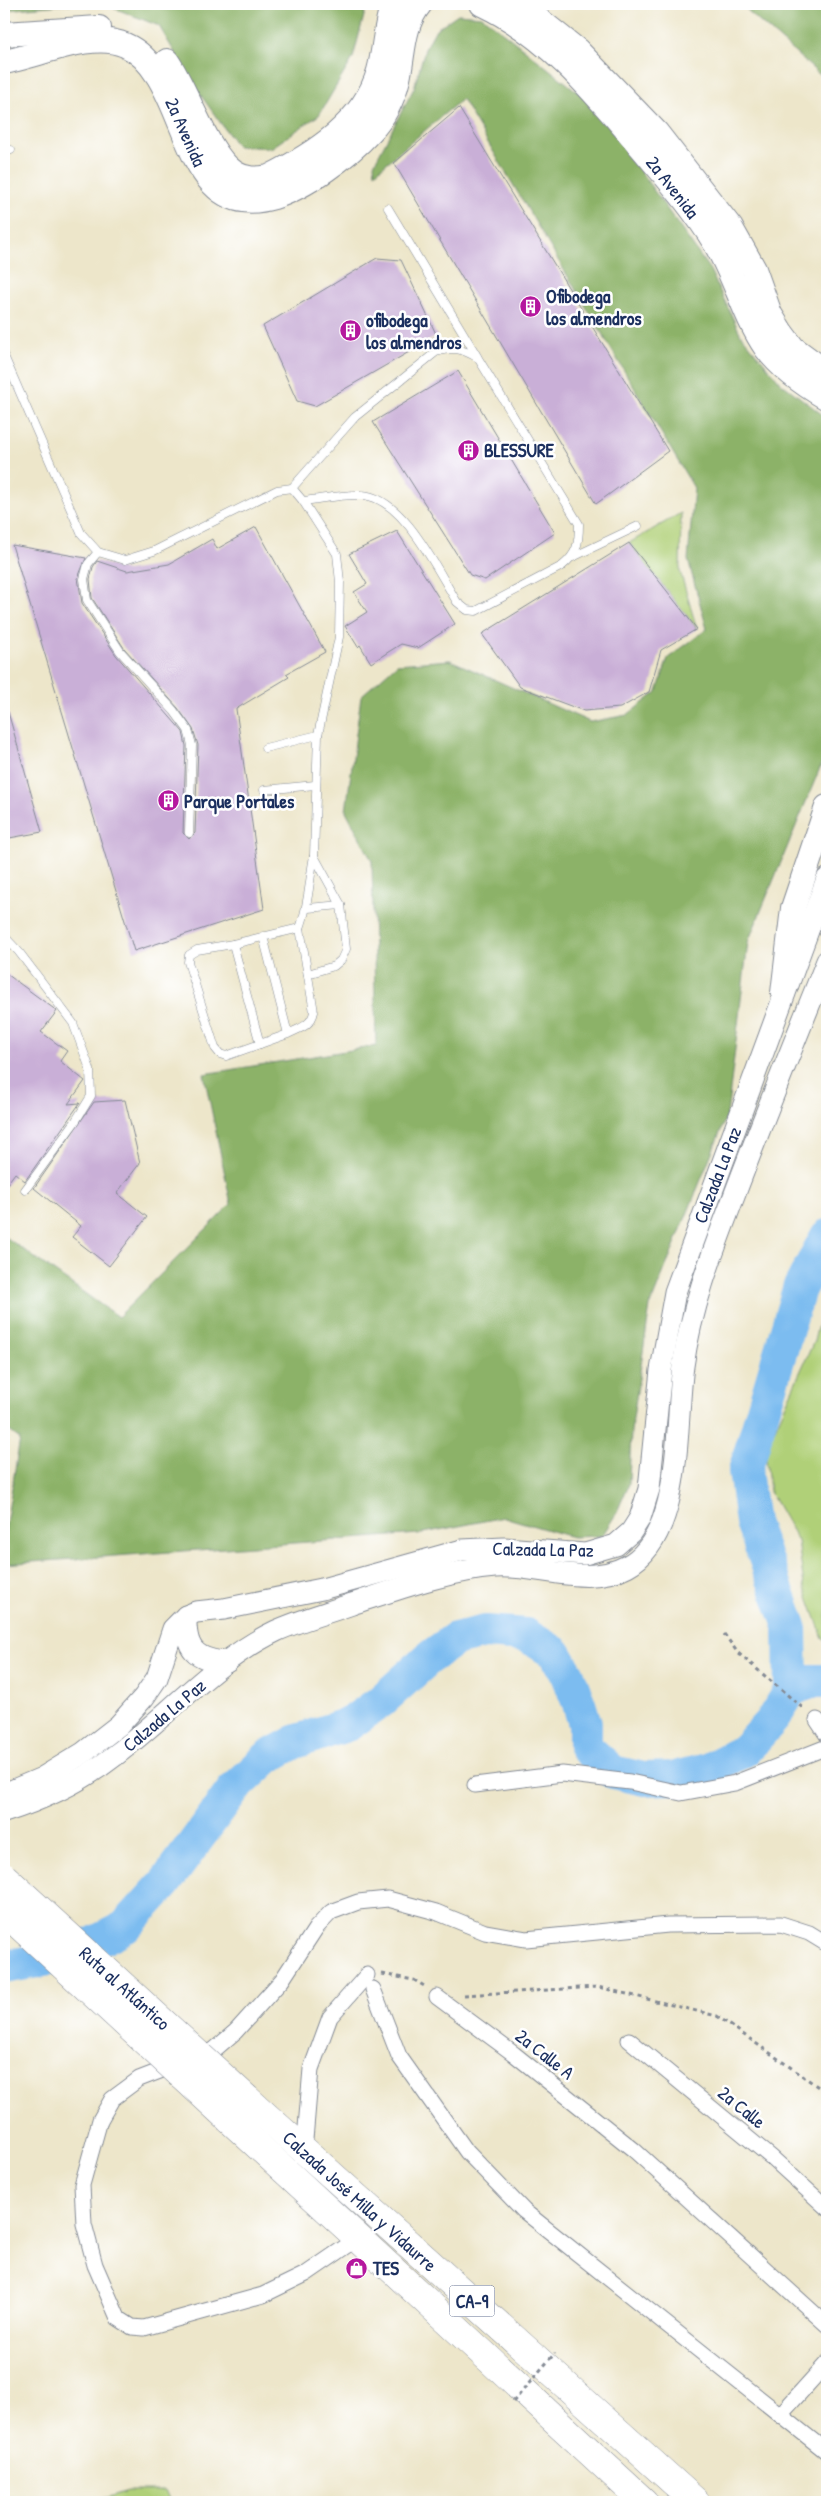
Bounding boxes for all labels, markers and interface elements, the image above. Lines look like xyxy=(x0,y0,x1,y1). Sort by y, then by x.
street label: 2a Avenida xyxy=(159,93,213,171)
street label: 2a Avenida xyxy=(640,150,706,224)
place label: Ofibodega los almendros xyxy=(546,283,642,331)
building icon: Ofibodega los almendros xyxy=(518,295,542,319)
place label: ofibodega los almendros xyxy=(366,307,462,355)
building icon: ofibodega los almendros xyxy=(338,319,362,343)
place label: BLESSURE xyxy=(484,437,555,463)
building icon: BLESSURE xyxy=(456,438,480,462)
place label: Parque Portales xyxy=(184,788,295,815)
building icon: Parque Portales xyxy=(156,789,180,813)
street label: Calzada La Paz xyxy=(687,1123,747,1227)
street label: Calzada La Paz xyxy=(492,1535,594,1563)
street label: Calzada La Paz xyxy=(117,1672,211,1758)
street label: Ruta al Atlántico xyxy=(74,1940,176,2036)
street label: 2a Calle A xyxy=(510,2023,580,2085)
street label: 2a Calle xyxy=(713,2080,772,2134)
street label: Calzada José Milla y Vidaurre xyxy=(277,2125,443,2278)
place label: TES xyxy=(372,2255,399,2281)
shop icon: TES xyxy=(345,2256,369,2280)
road number: CA-9 xyxy=(450,2286,494,2316)

